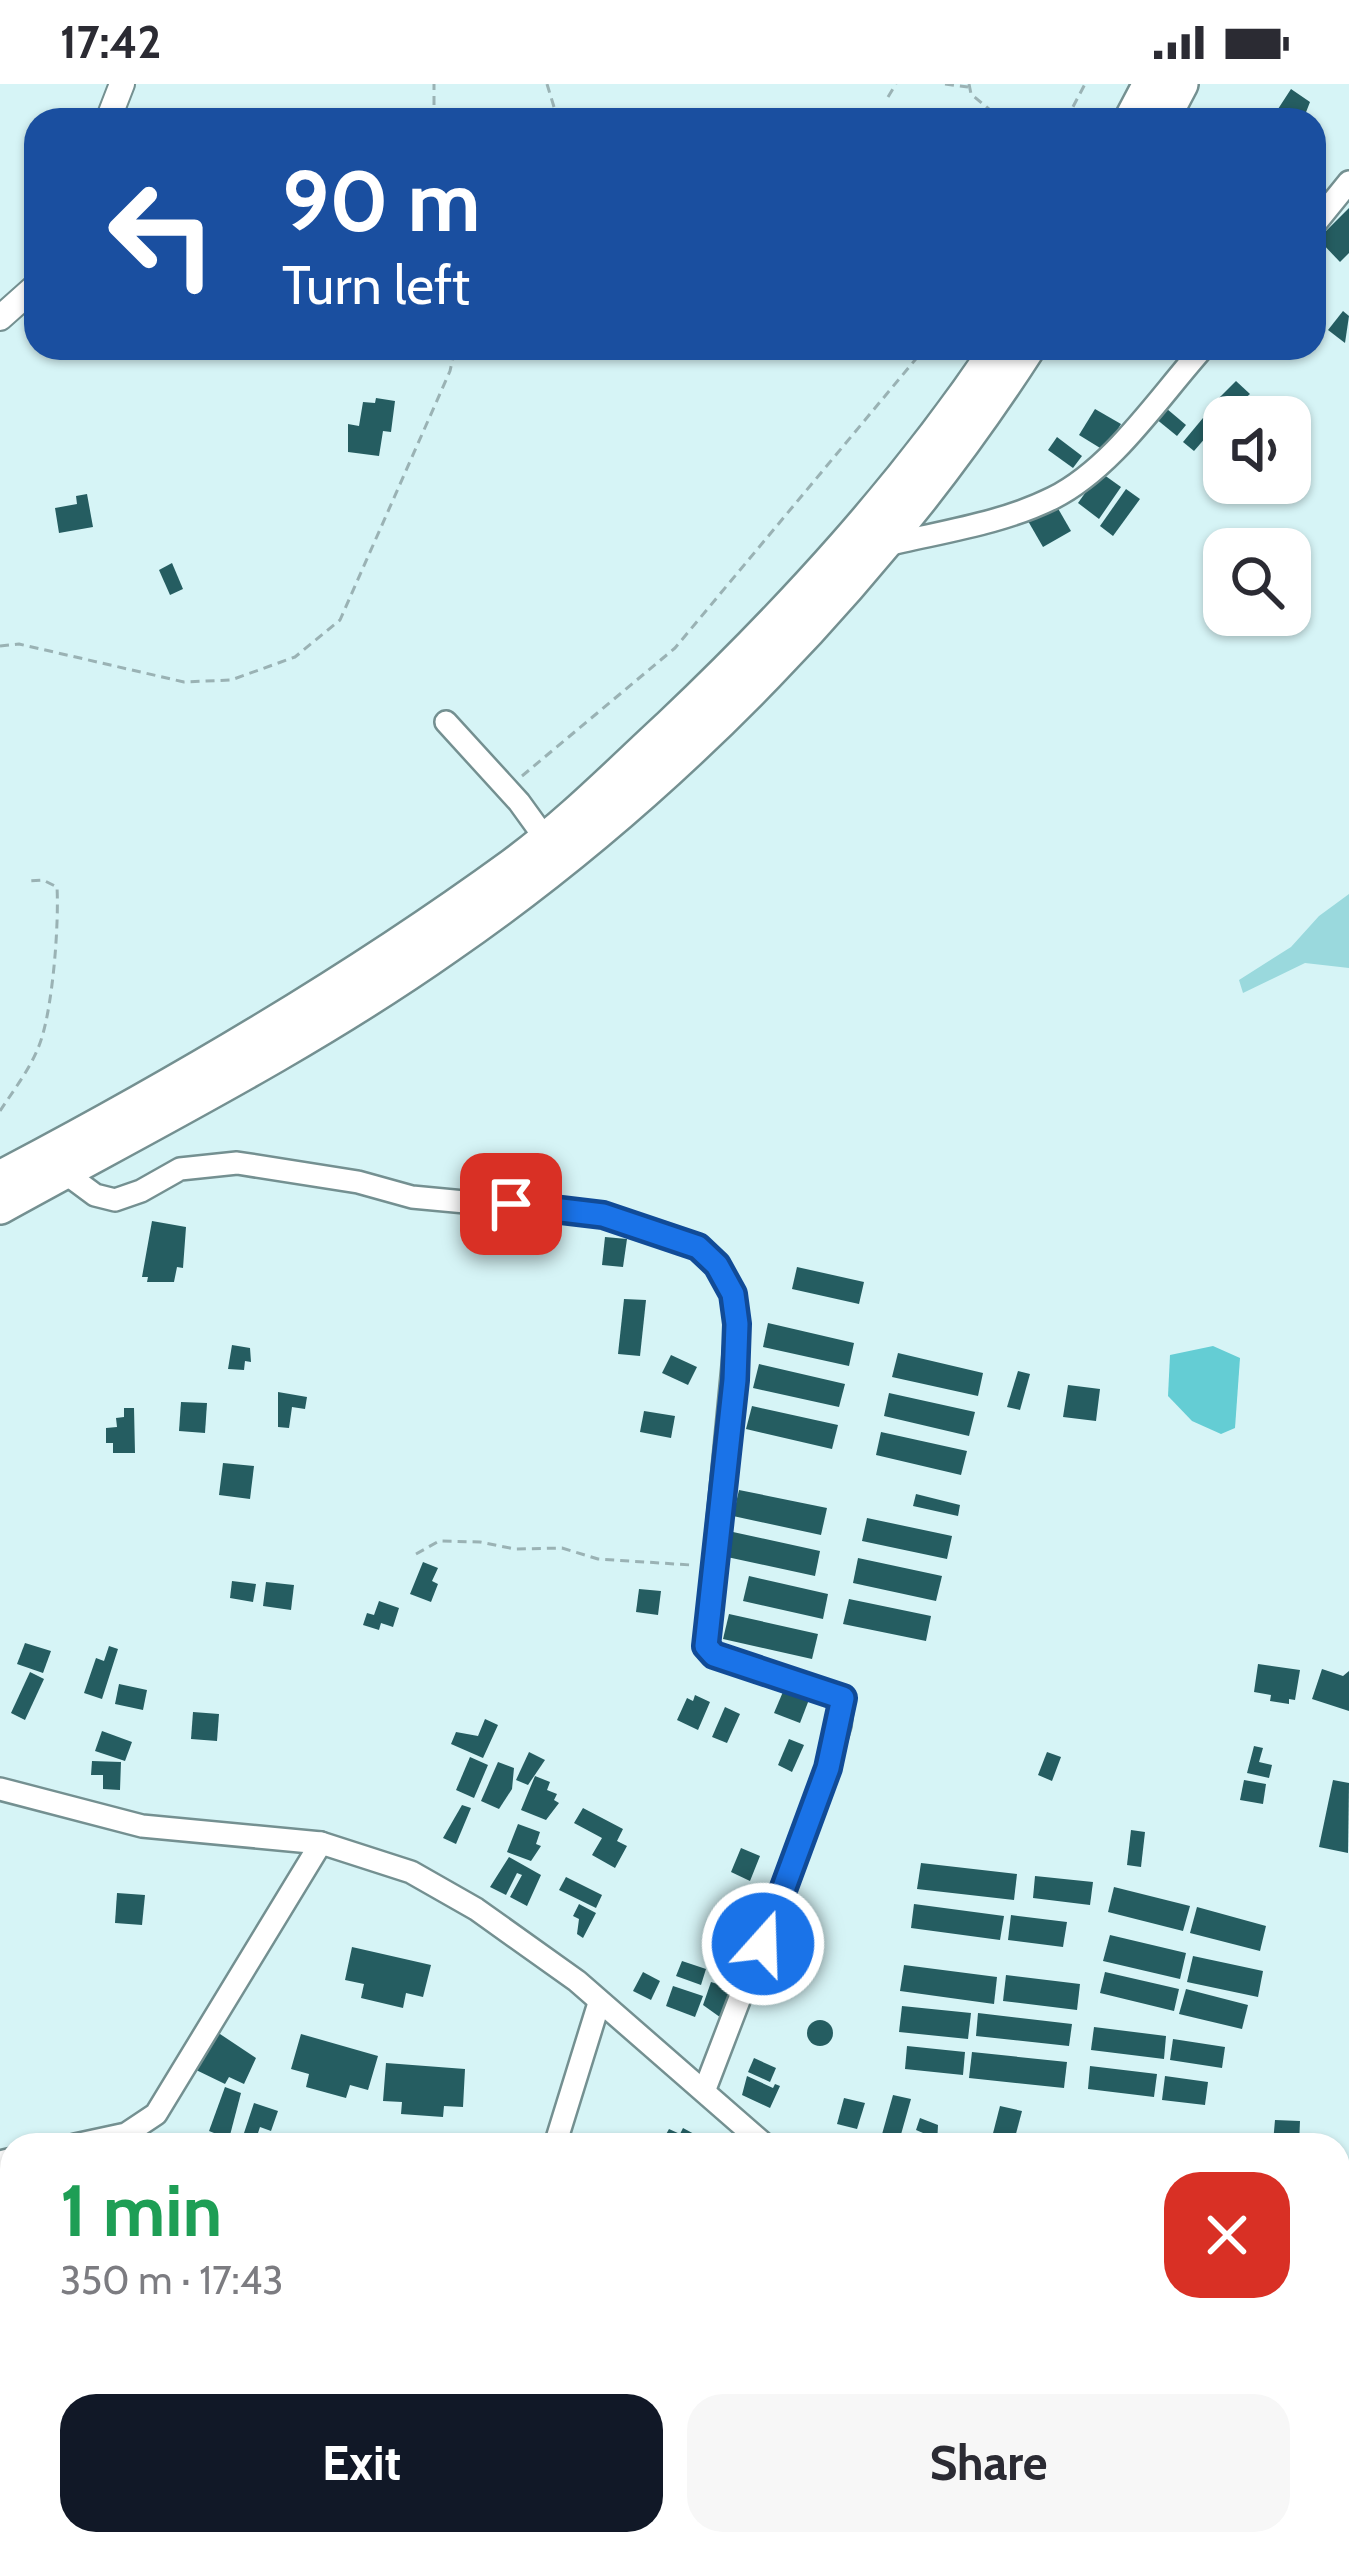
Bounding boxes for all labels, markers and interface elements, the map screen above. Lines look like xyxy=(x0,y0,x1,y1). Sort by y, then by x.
text: 17:42 xyxy=(60,15,161,69)
text: 90 m xyxy=(282,150,480,252)
icon: left xyxy=(84,156,240,312)
text: Turn left xyxy=(282,252,470,318)
map controls xyxy=(1203,396,1311,636)
button: sound xyxy=(1203,396,1311,504)
button: search xyxy=(1203,528,1311,636)
pin xyxy=(460,1153,562,1255)
icon: arrive xyxy=(478,1171,544,1237)
position arrow xyxy=(700,1881,826,2007)
text: 1 min xyxy=(60,2167,222,2254)
button: close xyxy=(1164,2172,1290,2298)
text: 350 m · 17:43 xyxy=(60,2256,283,2304)
button: Exit xyxy=(60,2394,663,2532)
button: Share xyxy=(687,2394,1290,2532)

